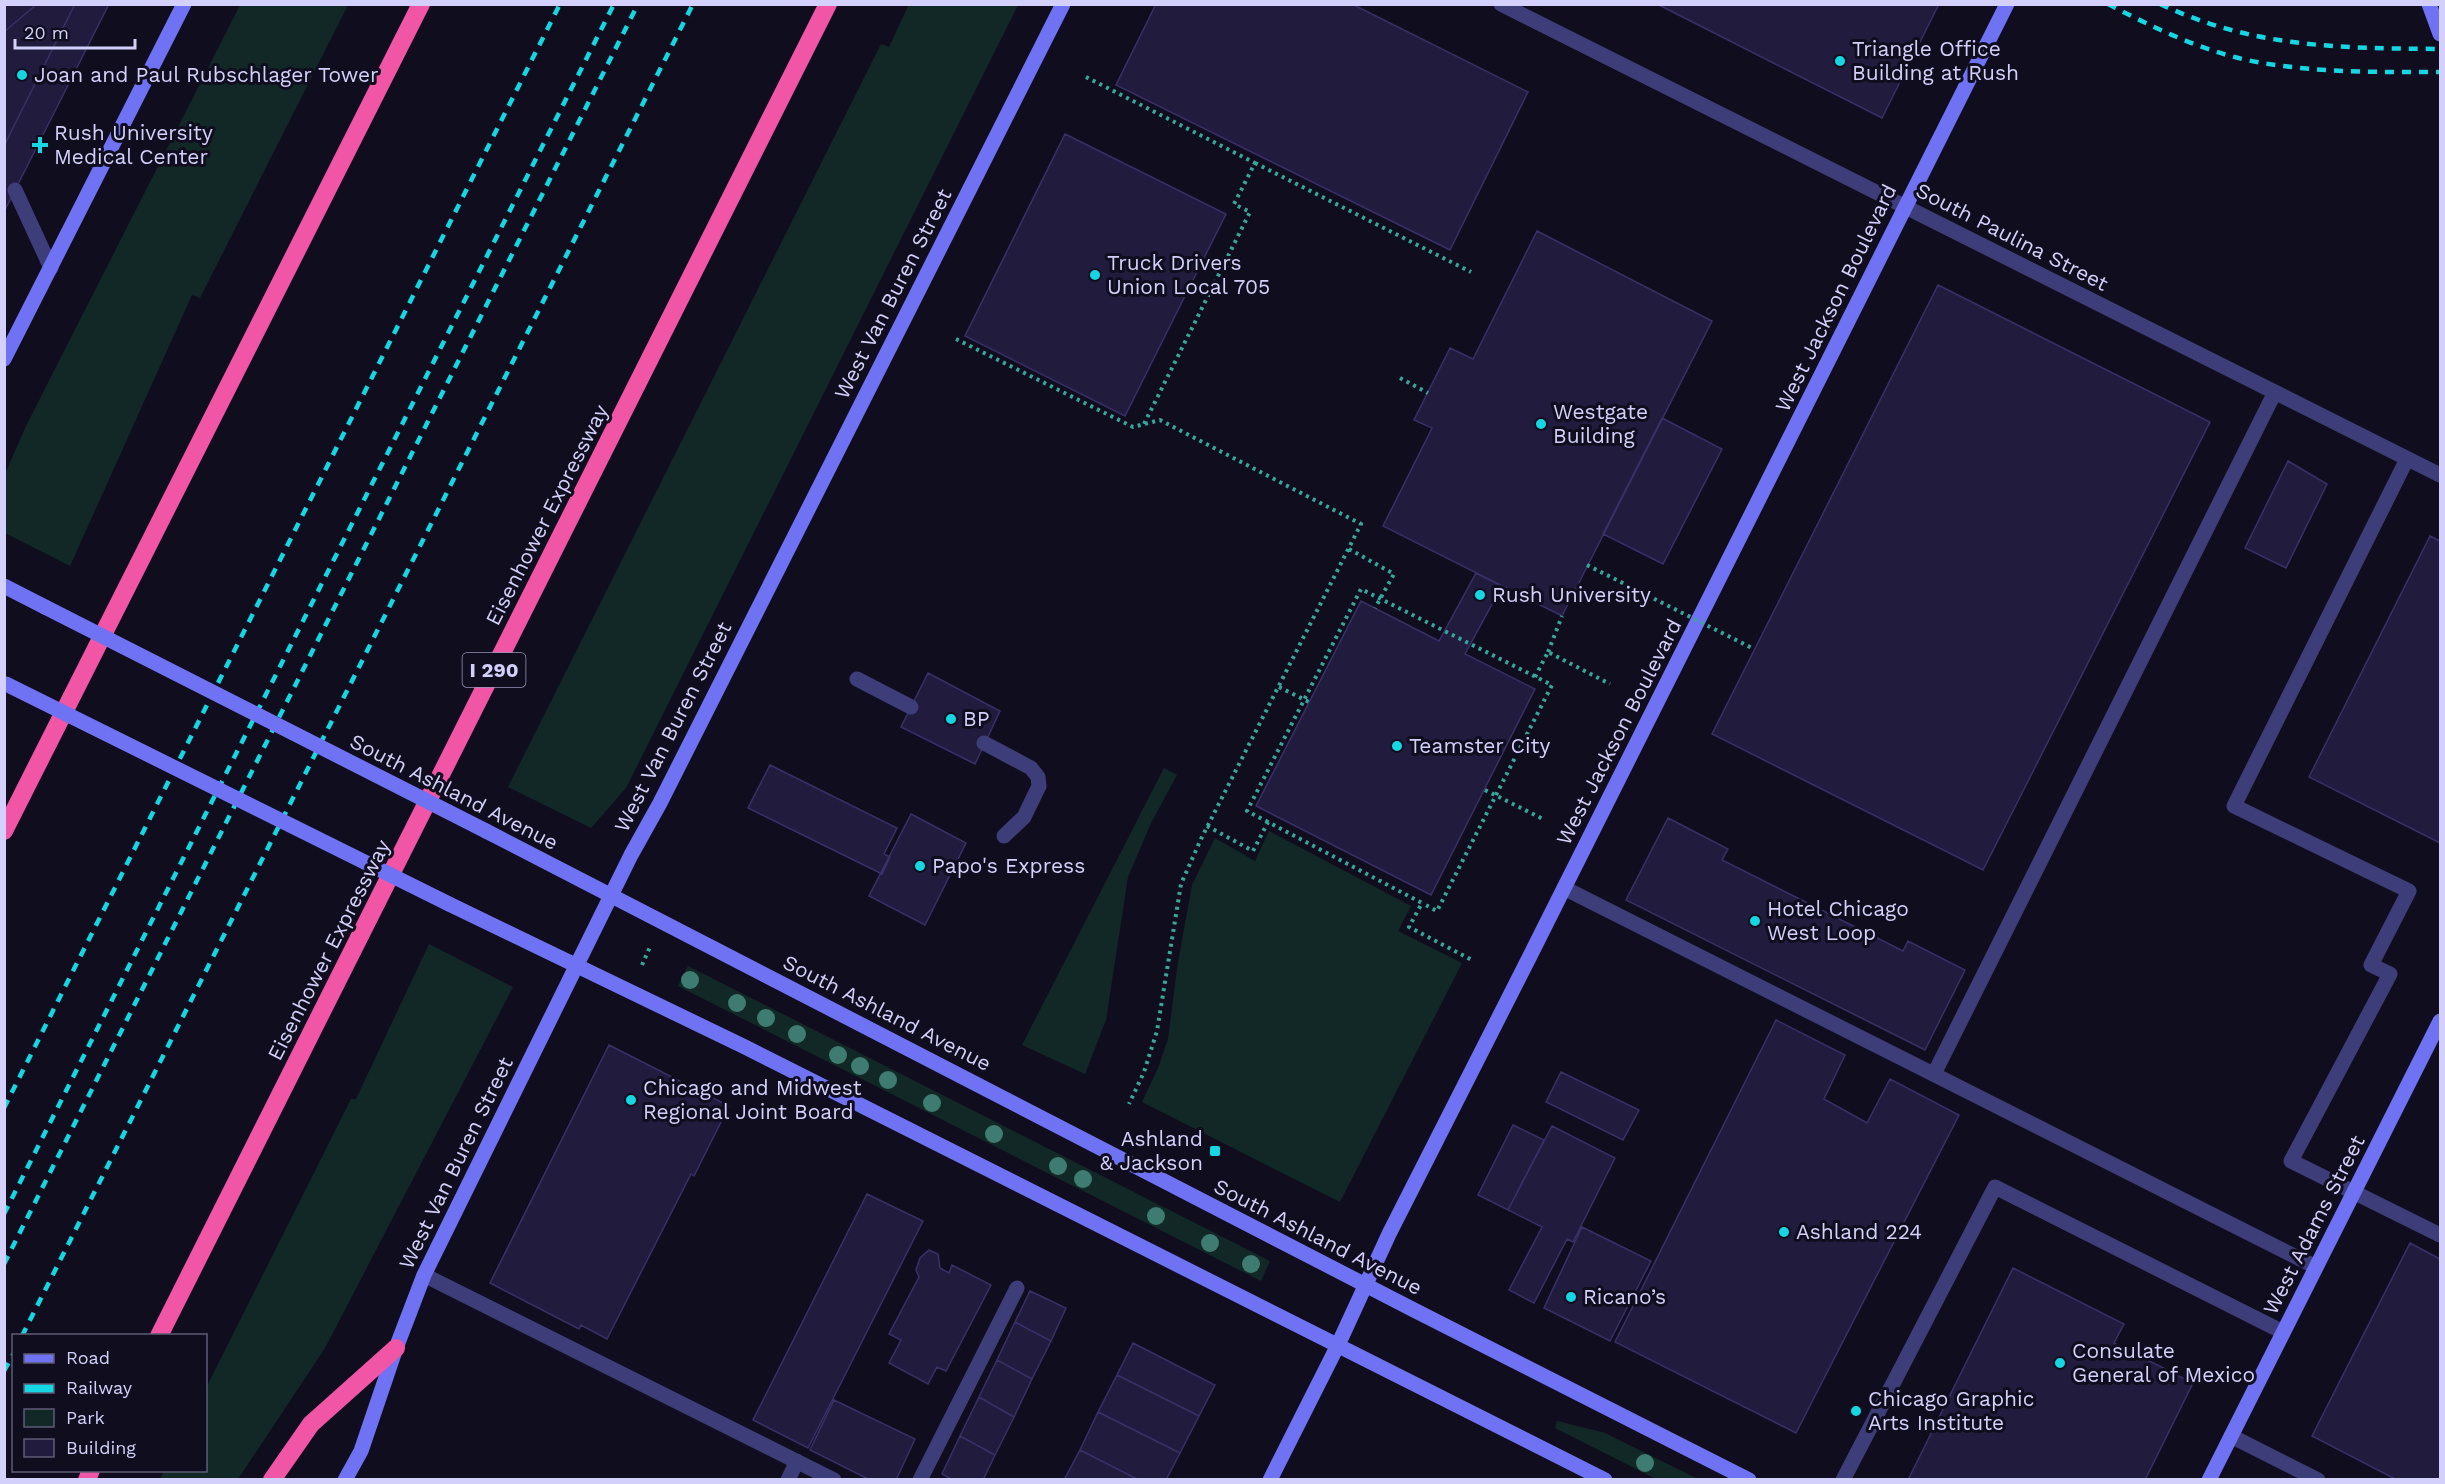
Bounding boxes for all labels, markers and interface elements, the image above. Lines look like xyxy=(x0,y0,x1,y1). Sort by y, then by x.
scale bar xyxy=(15,12,135,50)
text: 20 m xyxy=(24,22,69,43)
place label: Triangle Office Building at Rush xyxy=(1852,36,2019,85)
marker: Triangle Office Building at Rush xyxy=(1833,54,1847,68)
place label: Joan and Paul Rubschlager Tower xyxy=(34,62,379,87)
marker: Joan and Paul Rubschlager Tower xyxy=(15,68,29,82)
place label: Rush University Medical Center xyxy=(54,120,213,169)
marker: Rush University Medical Center xyxy=(31,136,49,154)
street label: South Paulina Street xyxy=(1912,177,2113,296)
street label: West Jackson Boulevard xyxy=(1769,180,1902,416)
street label: West Van Buren Street xyxy=(829,184,957,403)
place label: Truck Drivers Union Local 705 xyxy=(1107,250,1270,299)
marker: Truck Drivers Union Local 705 xyxy=(1088,268,1102,282)
place label: Westgate Building xyxy=(1553,399,1648,448)
street label: Eisenhower Expressway xyxy=(480,400,613,629)
marker: Westgate Building xyxy=(1534,417,1548,431)
place label: Rush University xyxy=(1492,582,1651,607)
marker: Rush University xyxy=(1473,588,1487,602)
street label: West Jackson Boulevard xyxy=(1551,615,1686,849)
street label: West Van Buren Street xyxy=(609,617,737,836)
road number: I 290 xyxy=(462,653,526,687)
place label: BP xyxy=(963,706,990,731)
marker: BP xyxy=(944,712,958,726)
street label: South Ashland Avenue xyxy=(346,728,562,855)
place label: Teamster City xyxy=(1409,733,1550,758)
marker: Teamster City xyxy=(1390,739,1404,753)
street label: Eisenhower Expressway xyxy=(262,835,395,1064)
place label: Papo's Express xyxy=(932,853,1085,878)
marker: Papo's Express xyxy=(913,859,927,873)
place label: Hotel Chicago West Loop xyxy=(1767,896,1909,945)
marker: Hotel Chicago West Loop xyxy=(1748,914,1762,928)
street label: South Ashland Avenue xyxy=(779,949,995,1076)
street label: West Van Buren Street xyxy=(393,1053,518,1273)
place label: Chicago and Midwest Regional Joint Board xyxy=(643,1075,862,1124)
marker: Chicago and Midwest Regional Joint Board xyxy=(624,1093,638,1107)
place label: Ashland & Jackson xyxy=(1100,1126,1203,1175)
street label: West Adams Street xyxy=(2257,1131,2370,1319)
marker: Ashland & Jackson xyxy=(1208,1144,1222,1158)
street label: South Ashland Avenue xyxy=(1210,1173,1426,1300)
place label: Ashland 224 xyxy=(1796,1219,1922,1244)
marker: Ashland 224 xyxy=(1777,1225,1791,1239)
place label: Ricano’s xyxy=(1583,1284,1666,1309)
marker: Ricano’s xyxy=(1564,1290,1578,1304)
legend xyxy=(12,1334,207,1472)
place label: Consulate General of Mexico xyxy=(2072,1338,2255,1387)
text: Road xyxy=(66,1347,110,1368)
marker: Consulate General of Mexico xyxy=(2053,1356,2067,1370)
text: Railway xyxy=(66,1377,133,1398)
place label: Chicago Graphic Arts Institute xyxy=(1868,1386,2034,1435)
marker: Chicago Graphic Arts Institute xyxy=(1849,1404,1863,1418)
text: Park xyxy=(66,1407,105,1428)
text: Building xyxy=(66,1437,136,1458)

